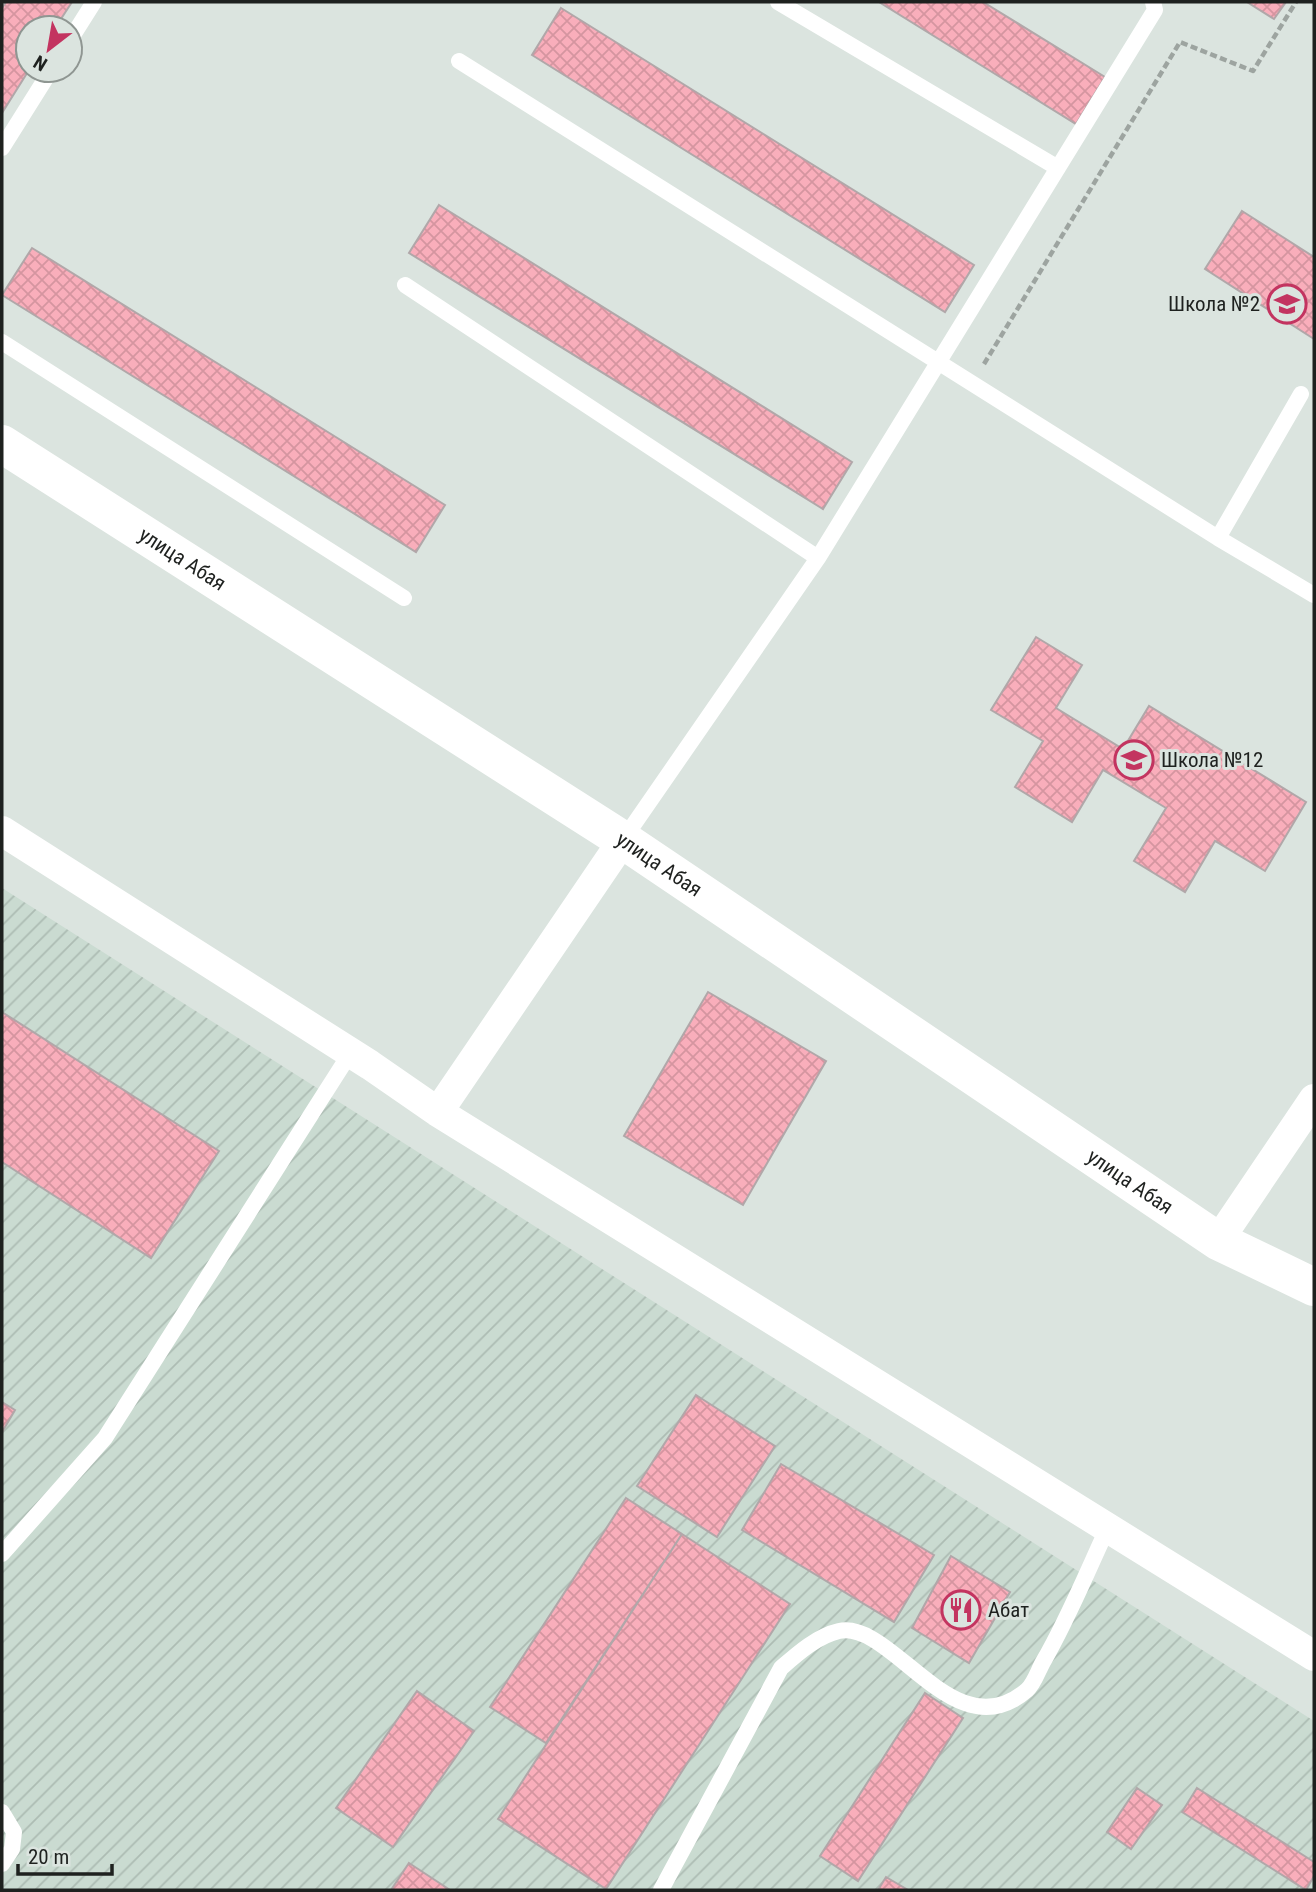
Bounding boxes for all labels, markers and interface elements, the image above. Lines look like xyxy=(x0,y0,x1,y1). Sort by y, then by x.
north arrow xyxy=(14,14,84,84)
text: N xyxy=(30,50,51,76)
school or university icon: Школа №2 xyxy=(1266,283,1308,325)
place label: Школа №2 xyxy=(1168,292,1260,316)
street label: улица Абая xyxy=(135,523,230,596)
school or university icon: Школа №12 xyxy=(1113,739,1155,781)
place label: Школа №12 xyxy=(1161,748,1263,772)
street label: улица Абая xyxy=(612,827,706,902)
street label: улица Абая xyxy=(1083,1144,1177,1219)
restaurant icon: Абат xyxy=(940,1589,982,1631)
place label: Абат xyxy=(988,1598,1029,1622)
scale bar xyxy=(18,1832,112,1876)
text: 20 m xyxy=(28,1845,69,1869)

